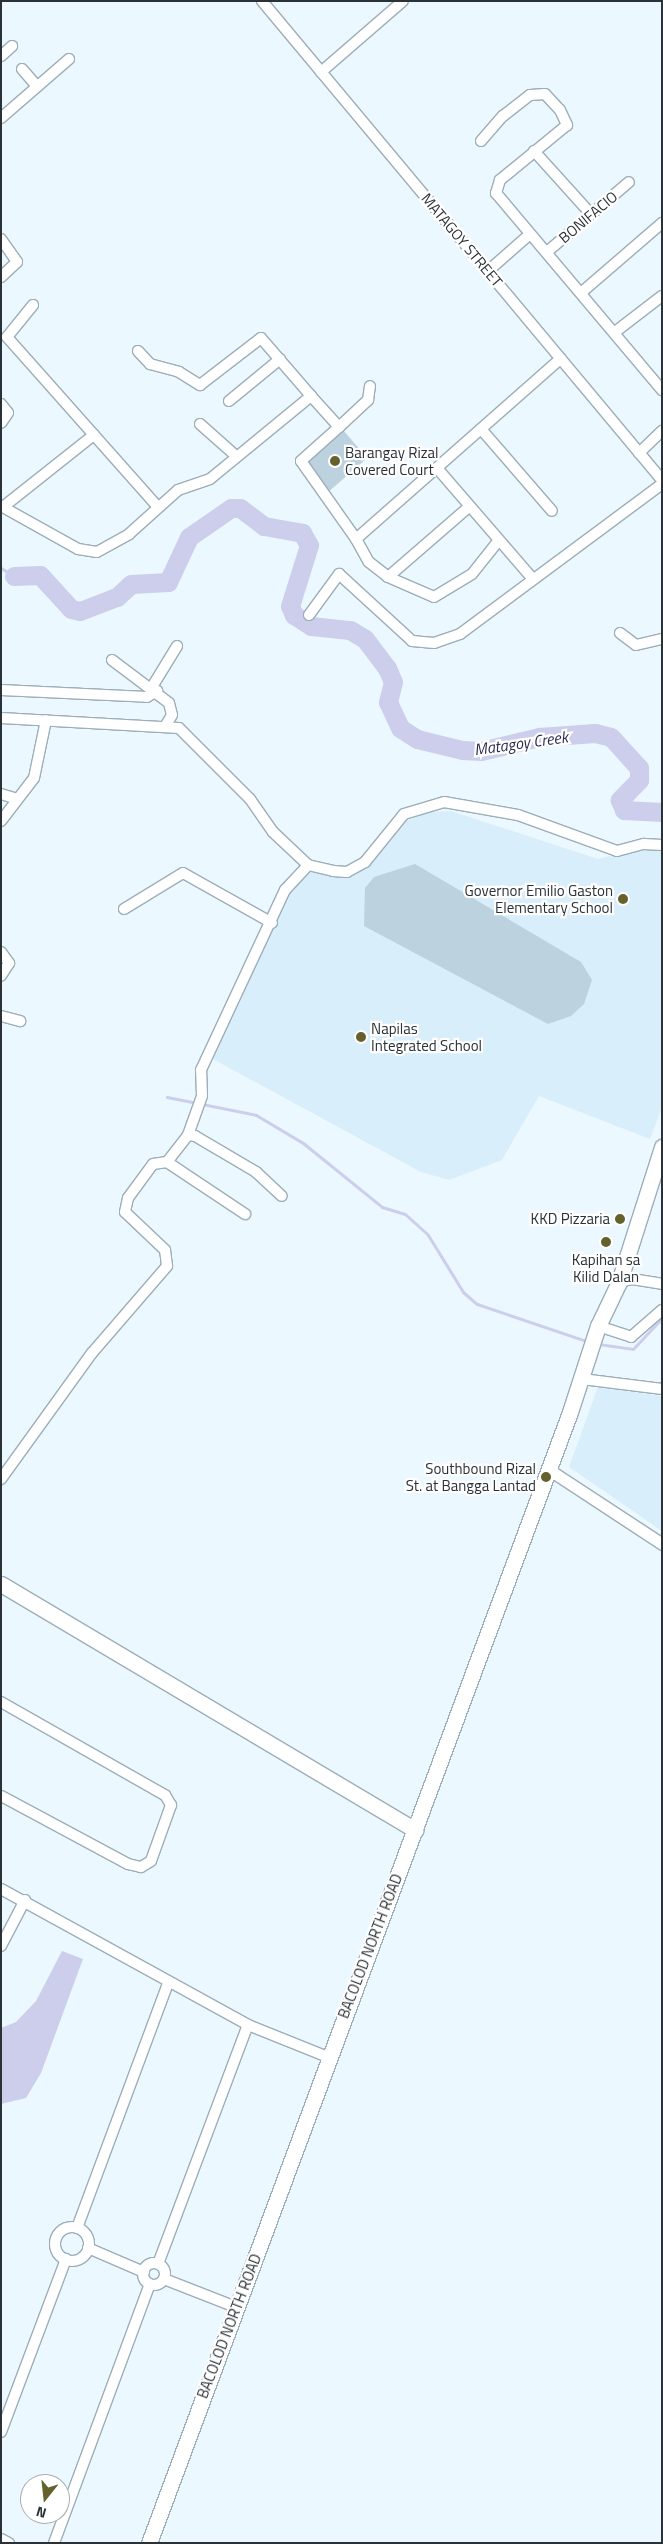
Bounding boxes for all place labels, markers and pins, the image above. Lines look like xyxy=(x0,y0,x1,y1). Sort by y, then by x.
place label: Barangay Rizal Covered Court xyxy=(345,443,439,478)
marker: Barangay Rizal Covered Court xyxy=(329,455,341,467)
place label: Governor Emilio Gaston Elementary School xyxy=(465,881,613,916)
marker: Governor Emilio Gaston Elementary School xyxy=(617,893,629,905)
place label: Napilas Integrated School xyxy=(371,1019,482,1054)
marker: Napilas Integrated School xyxy=(355,1031,367,1043)
place label: KKD Pizzaria xyxy=(531,1210,610,1228)
marker: KKD Pizzaria xyxy=(614,1213,626,1225)
marker: Kapihan sa Kilid Dalan xyxy=(600,1236,612,1248)
place label: Kapihan sa Kilid Dalan xyxy=(572,1250,640,1285)
place label: Southbound Rizal St. at Bangga Lantad xyxy=(406,1459,536,1494)
marker: Southbound Rizal St. at Bangga Lantad xyxy=(540,1471,552,1483)

